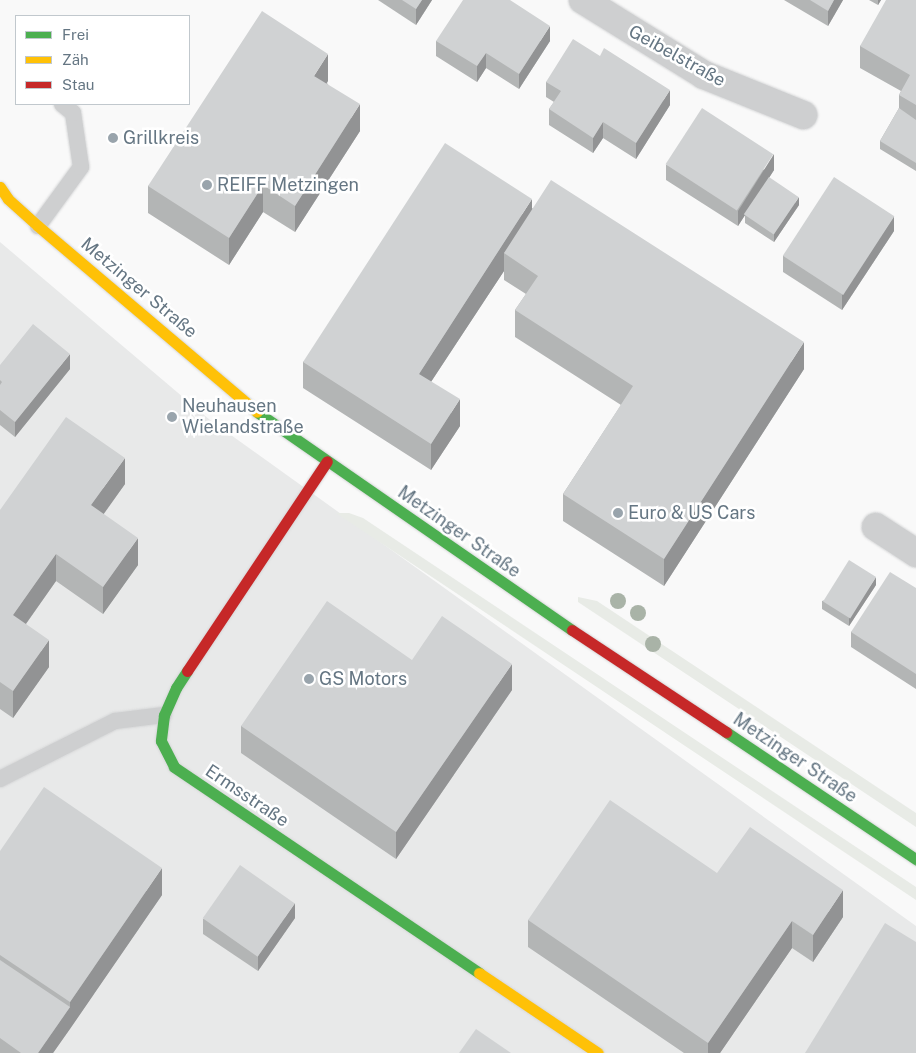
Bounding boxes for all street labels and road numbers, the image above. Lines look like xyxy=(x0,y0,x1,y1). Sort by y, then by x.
street label: Geibelstraße xyxy=(625,21,729,91)
street label: Metzinger Straße xyxy=(77,233,201,343)
street label: Metzinger Straße xyxy=(393,482,525,582)
street label: Metzinger Straße xyxy=(729,709,861,807)
street label: Ermsstraße xyxy=(201,760,293,832)

